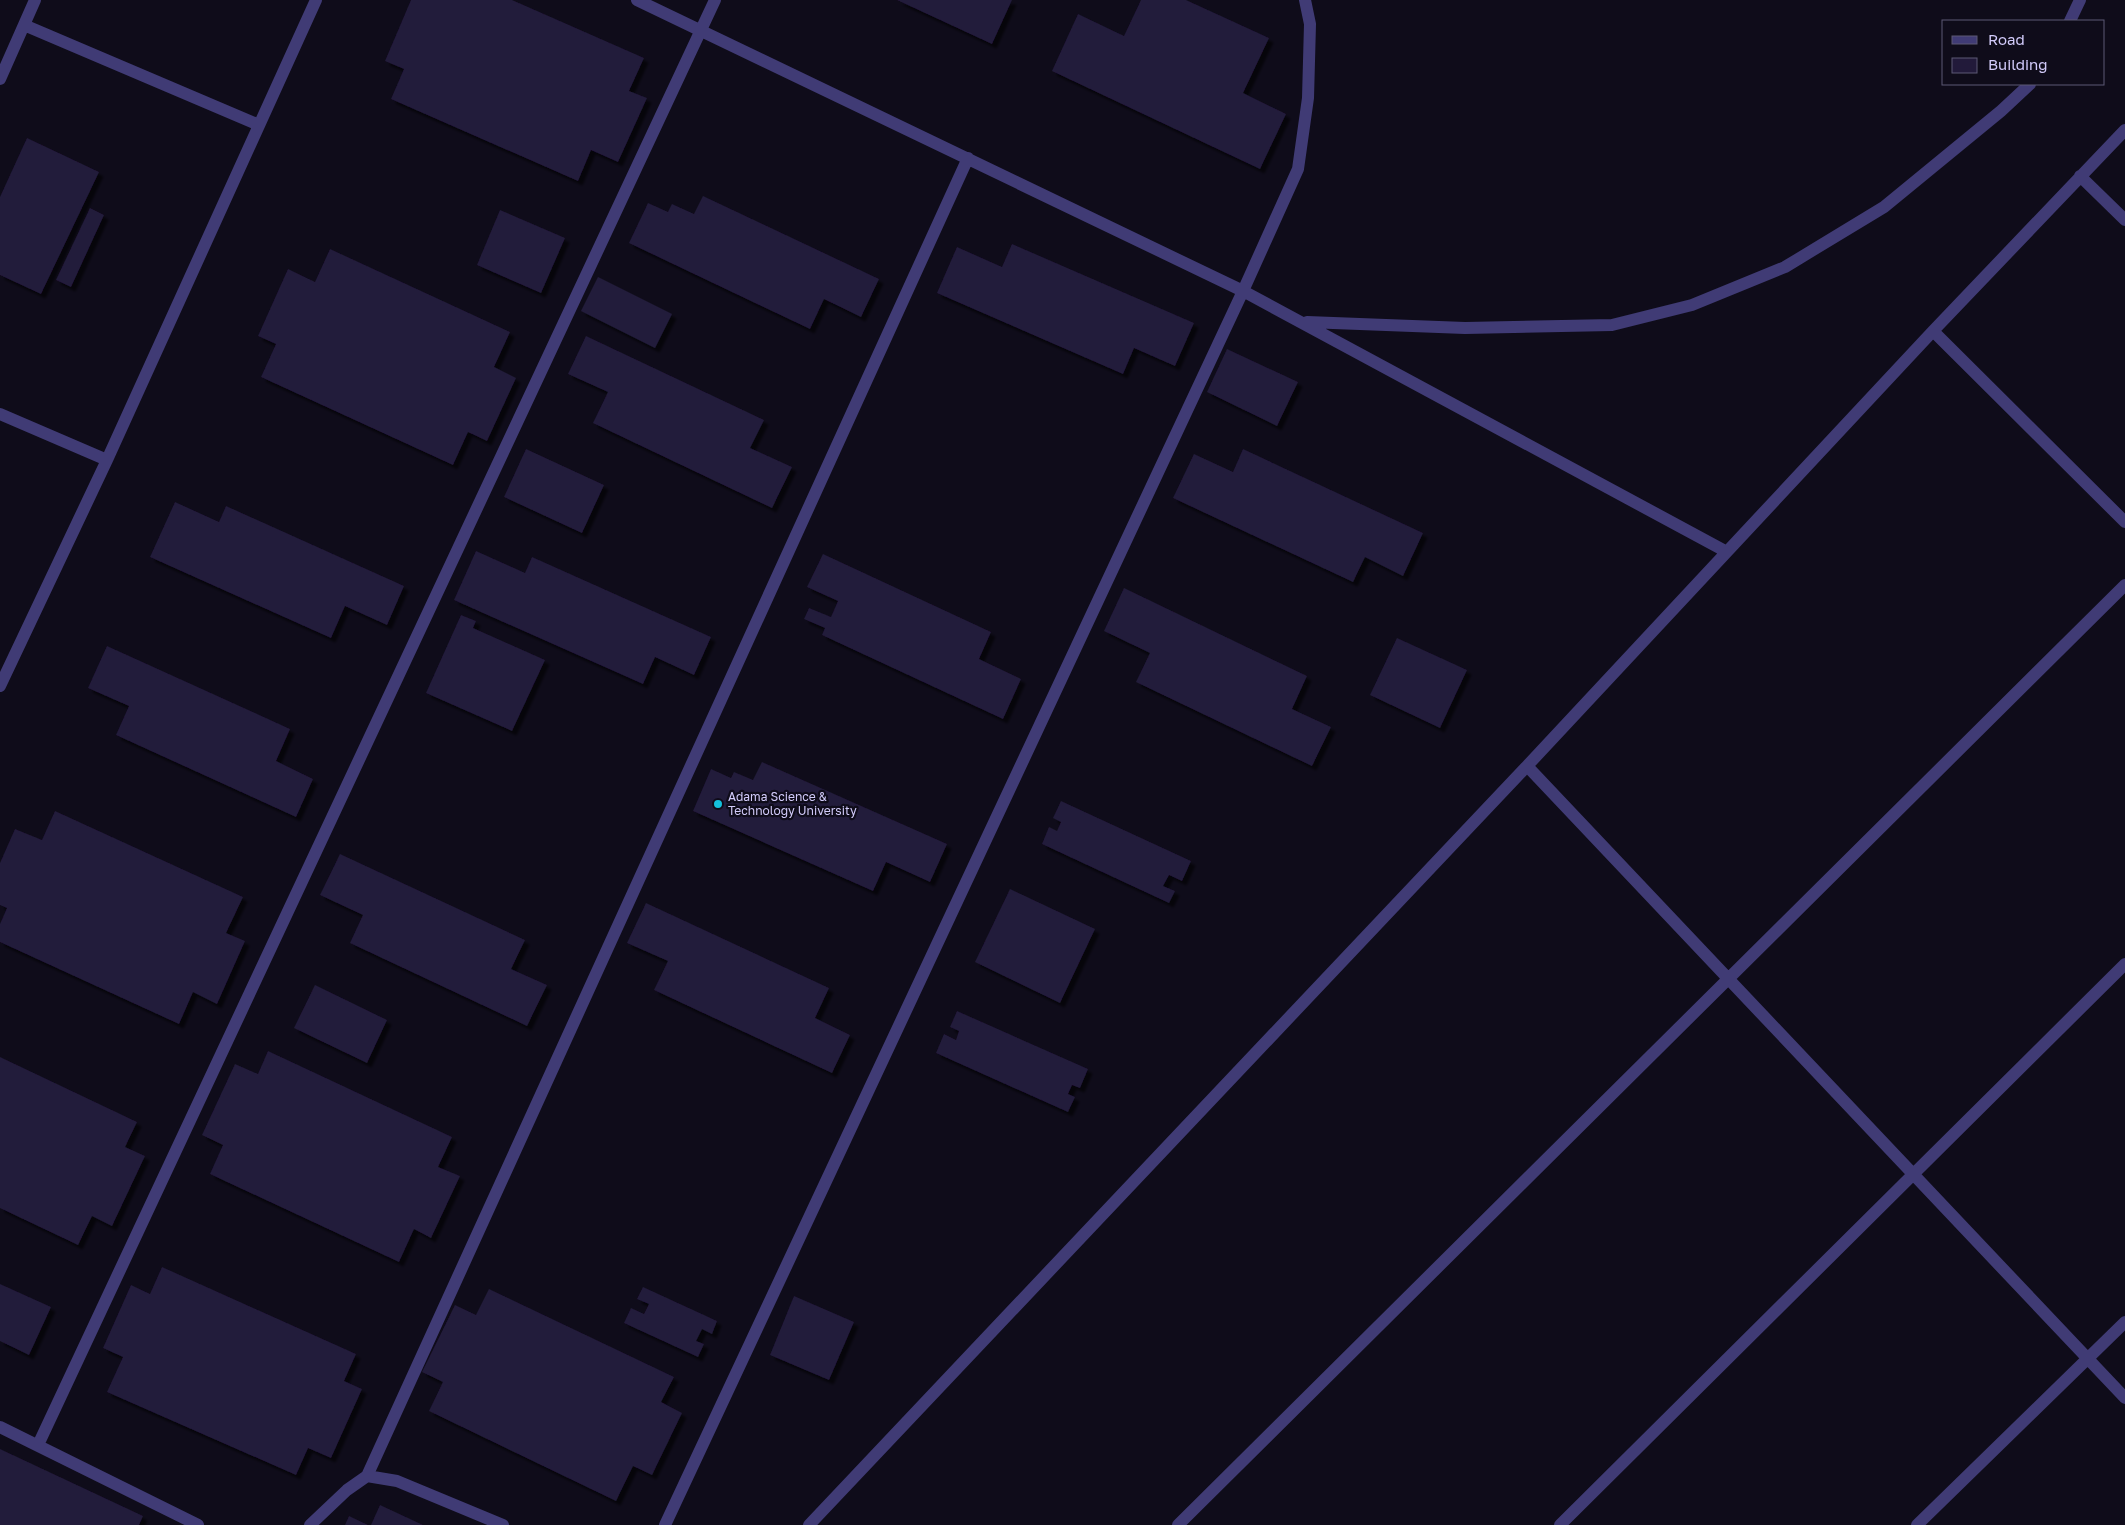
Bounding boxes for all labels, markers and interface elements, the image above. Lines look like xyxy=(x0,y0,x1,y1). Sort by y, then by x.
legend xyxy=(1942,20,2105,85)
text: Road xyxy=(1988,30,2025,48)
text: Building xyxy=(1988,55,2048,73)
place label: Adama Science & Technology University xyxy=(728,789,857,818)
marker: Adama Science & Technology University xyxy=(712,798,724,810)

